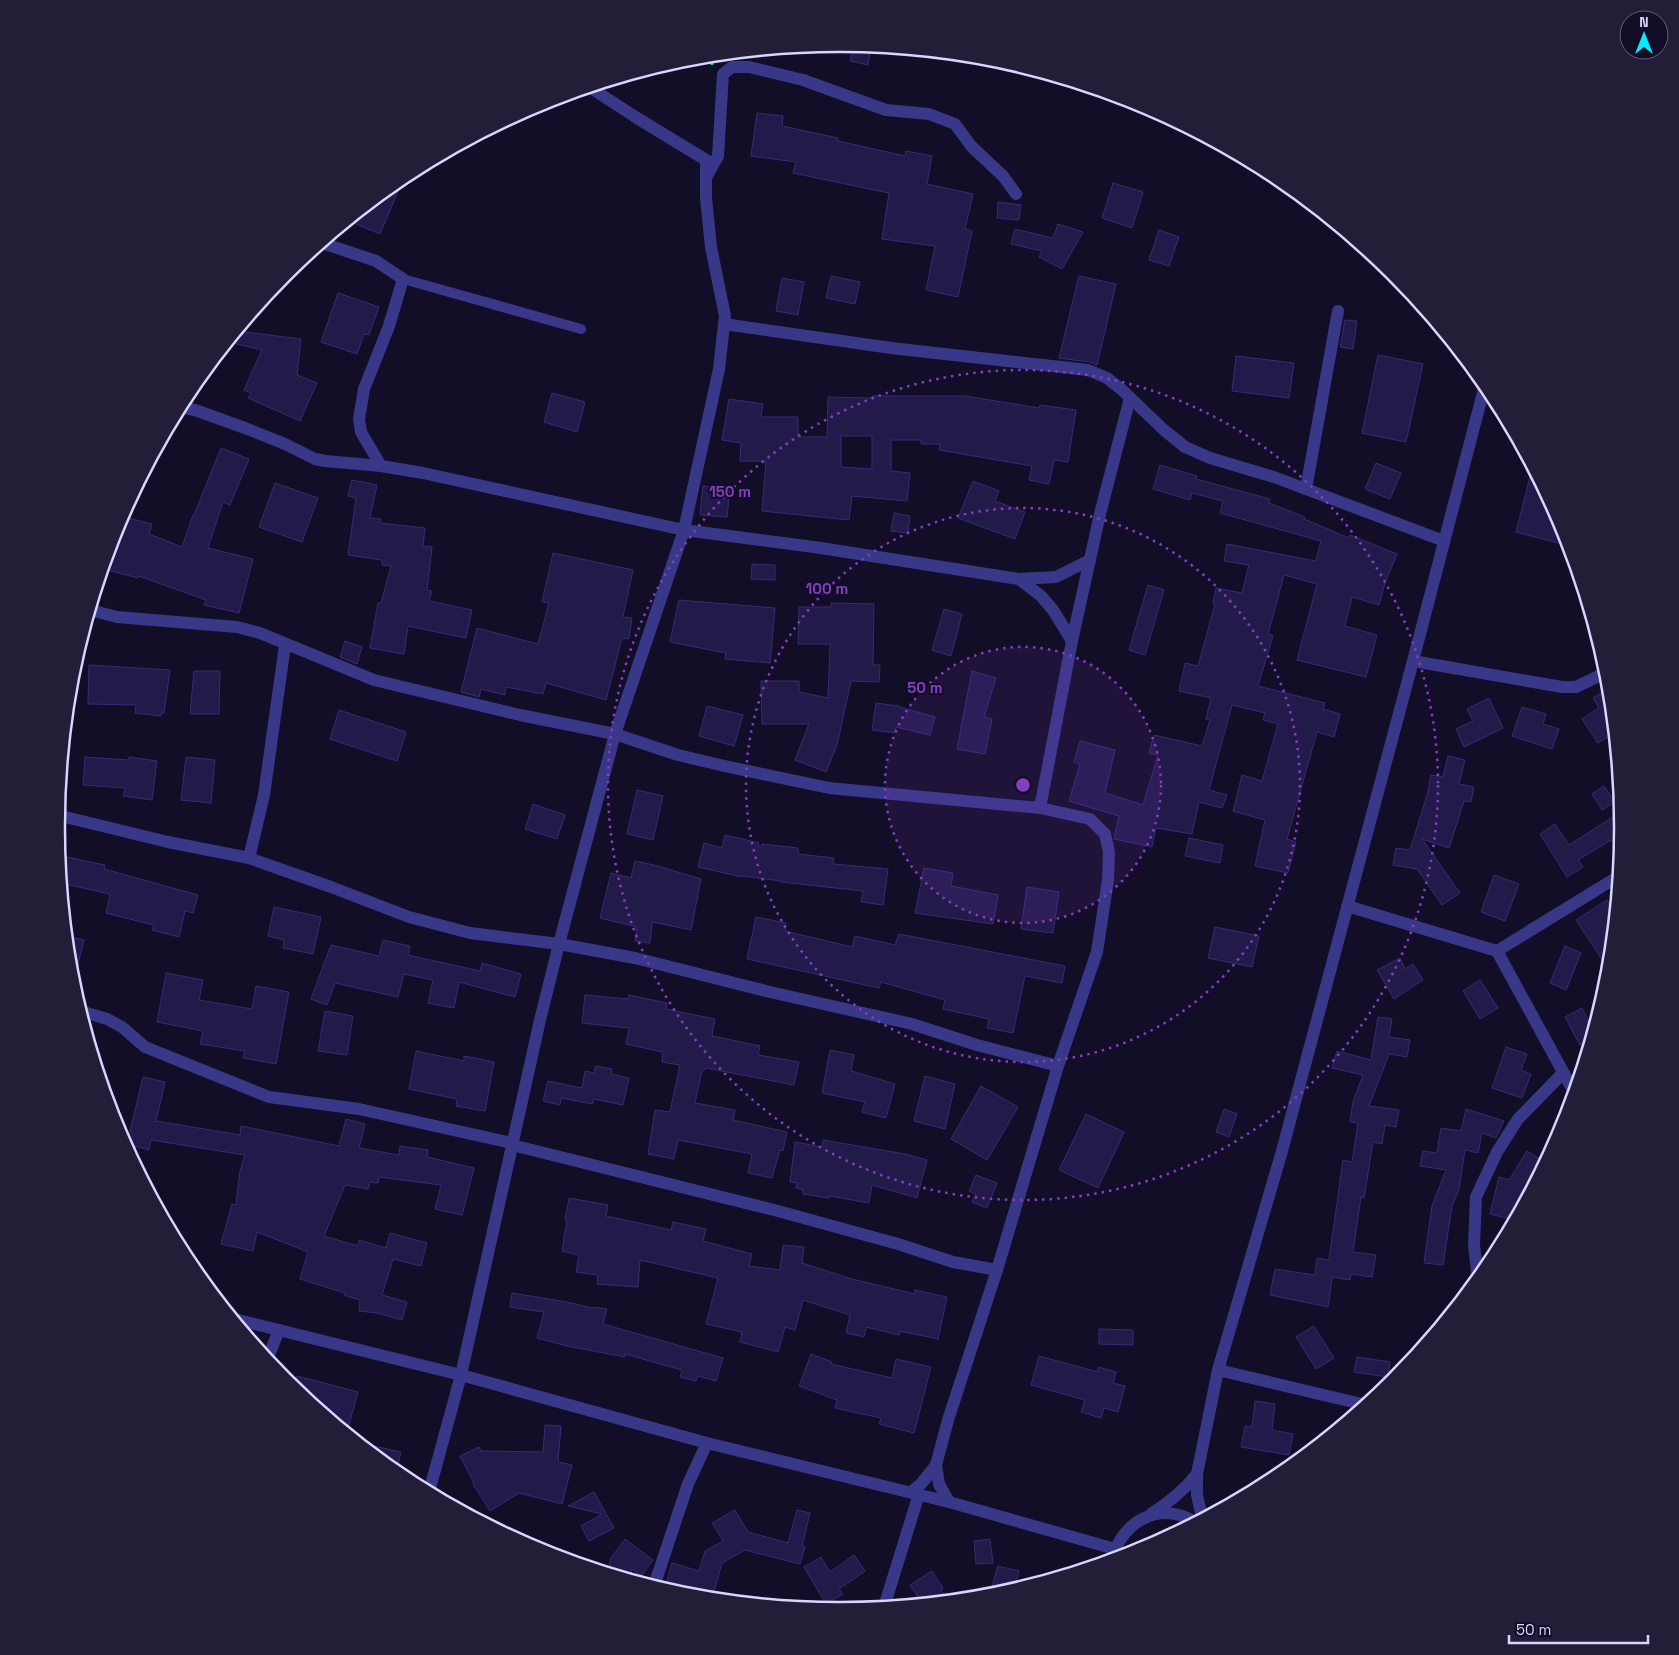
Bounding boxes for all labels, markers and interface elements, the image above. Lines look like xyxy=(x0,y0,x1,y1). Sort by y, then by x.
north arrow xyxy=(1619,10,1669,60)
text: N xyxy=(1639,13,1649,31)
text: 150 m xyxy=(709,482,751,501)
text: 100 m xyxy=(806,579,848,598)
text: 50 m xyxy=(907,678,943,697)
centre of rings xyxy=(1014,776,1032,794)
scale bar xyxy=(1509,1612,1648,1644)
text: 50 m xyxy=(1516,1620,1551,1639)

